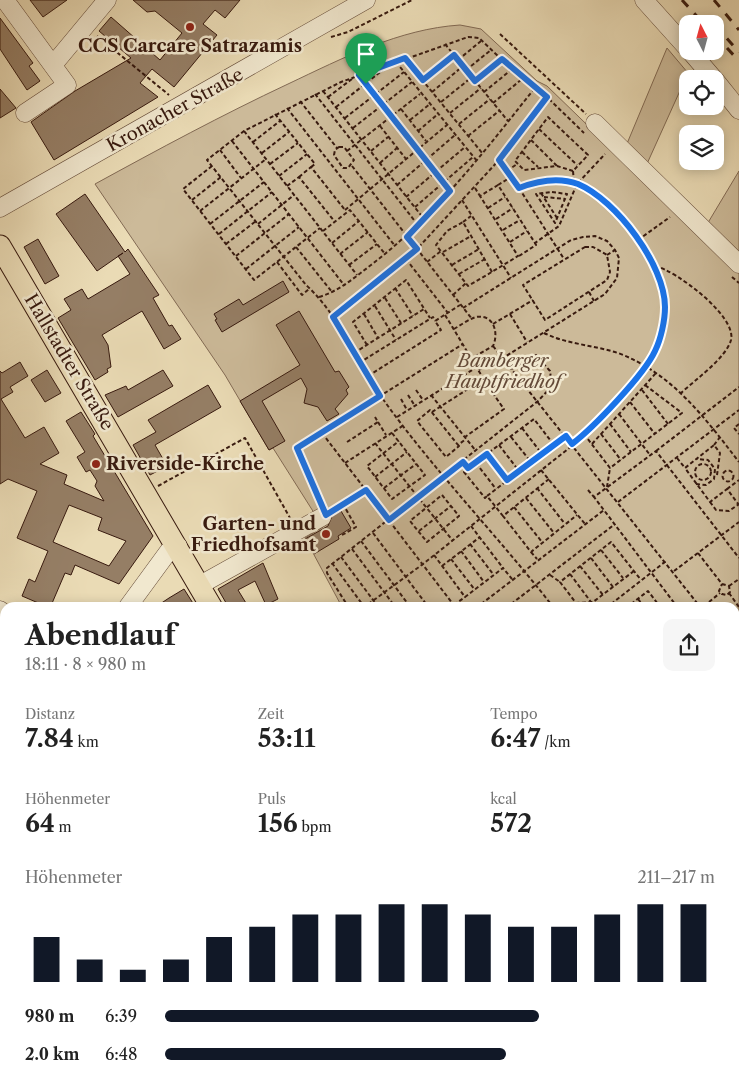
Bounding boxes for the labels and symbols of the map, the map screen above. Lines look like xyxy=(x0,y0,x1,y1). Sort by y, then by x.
north arrow xyxy=(679,15,724,60)
marker: CCS Carcare Satrazamis xyxy=(184,21,196,33)
pin xyxy=(345,33,387,84)
place label: CCS Carcare Satrazamis xyxy=(78,35,302,57)
street label: Kronacher Straße xyxy=(103,63,247,157)
street label: Hallstadter Straße xyxy=(20,290,118,434)
park label: Bamberger Hauptfriedhof xyxy=(444,350,567,393)
place label: Riverside-Kirche xyxy=(106,453,264,475)
marker: Riverside-Kirche xyxy=(90,458,102,470)
place label: Garten- und Friedhofsamt xyxy=(191,513,317,556)
marker: Garten- und Friedhofsamt xyxy=(320,528,332,540)

